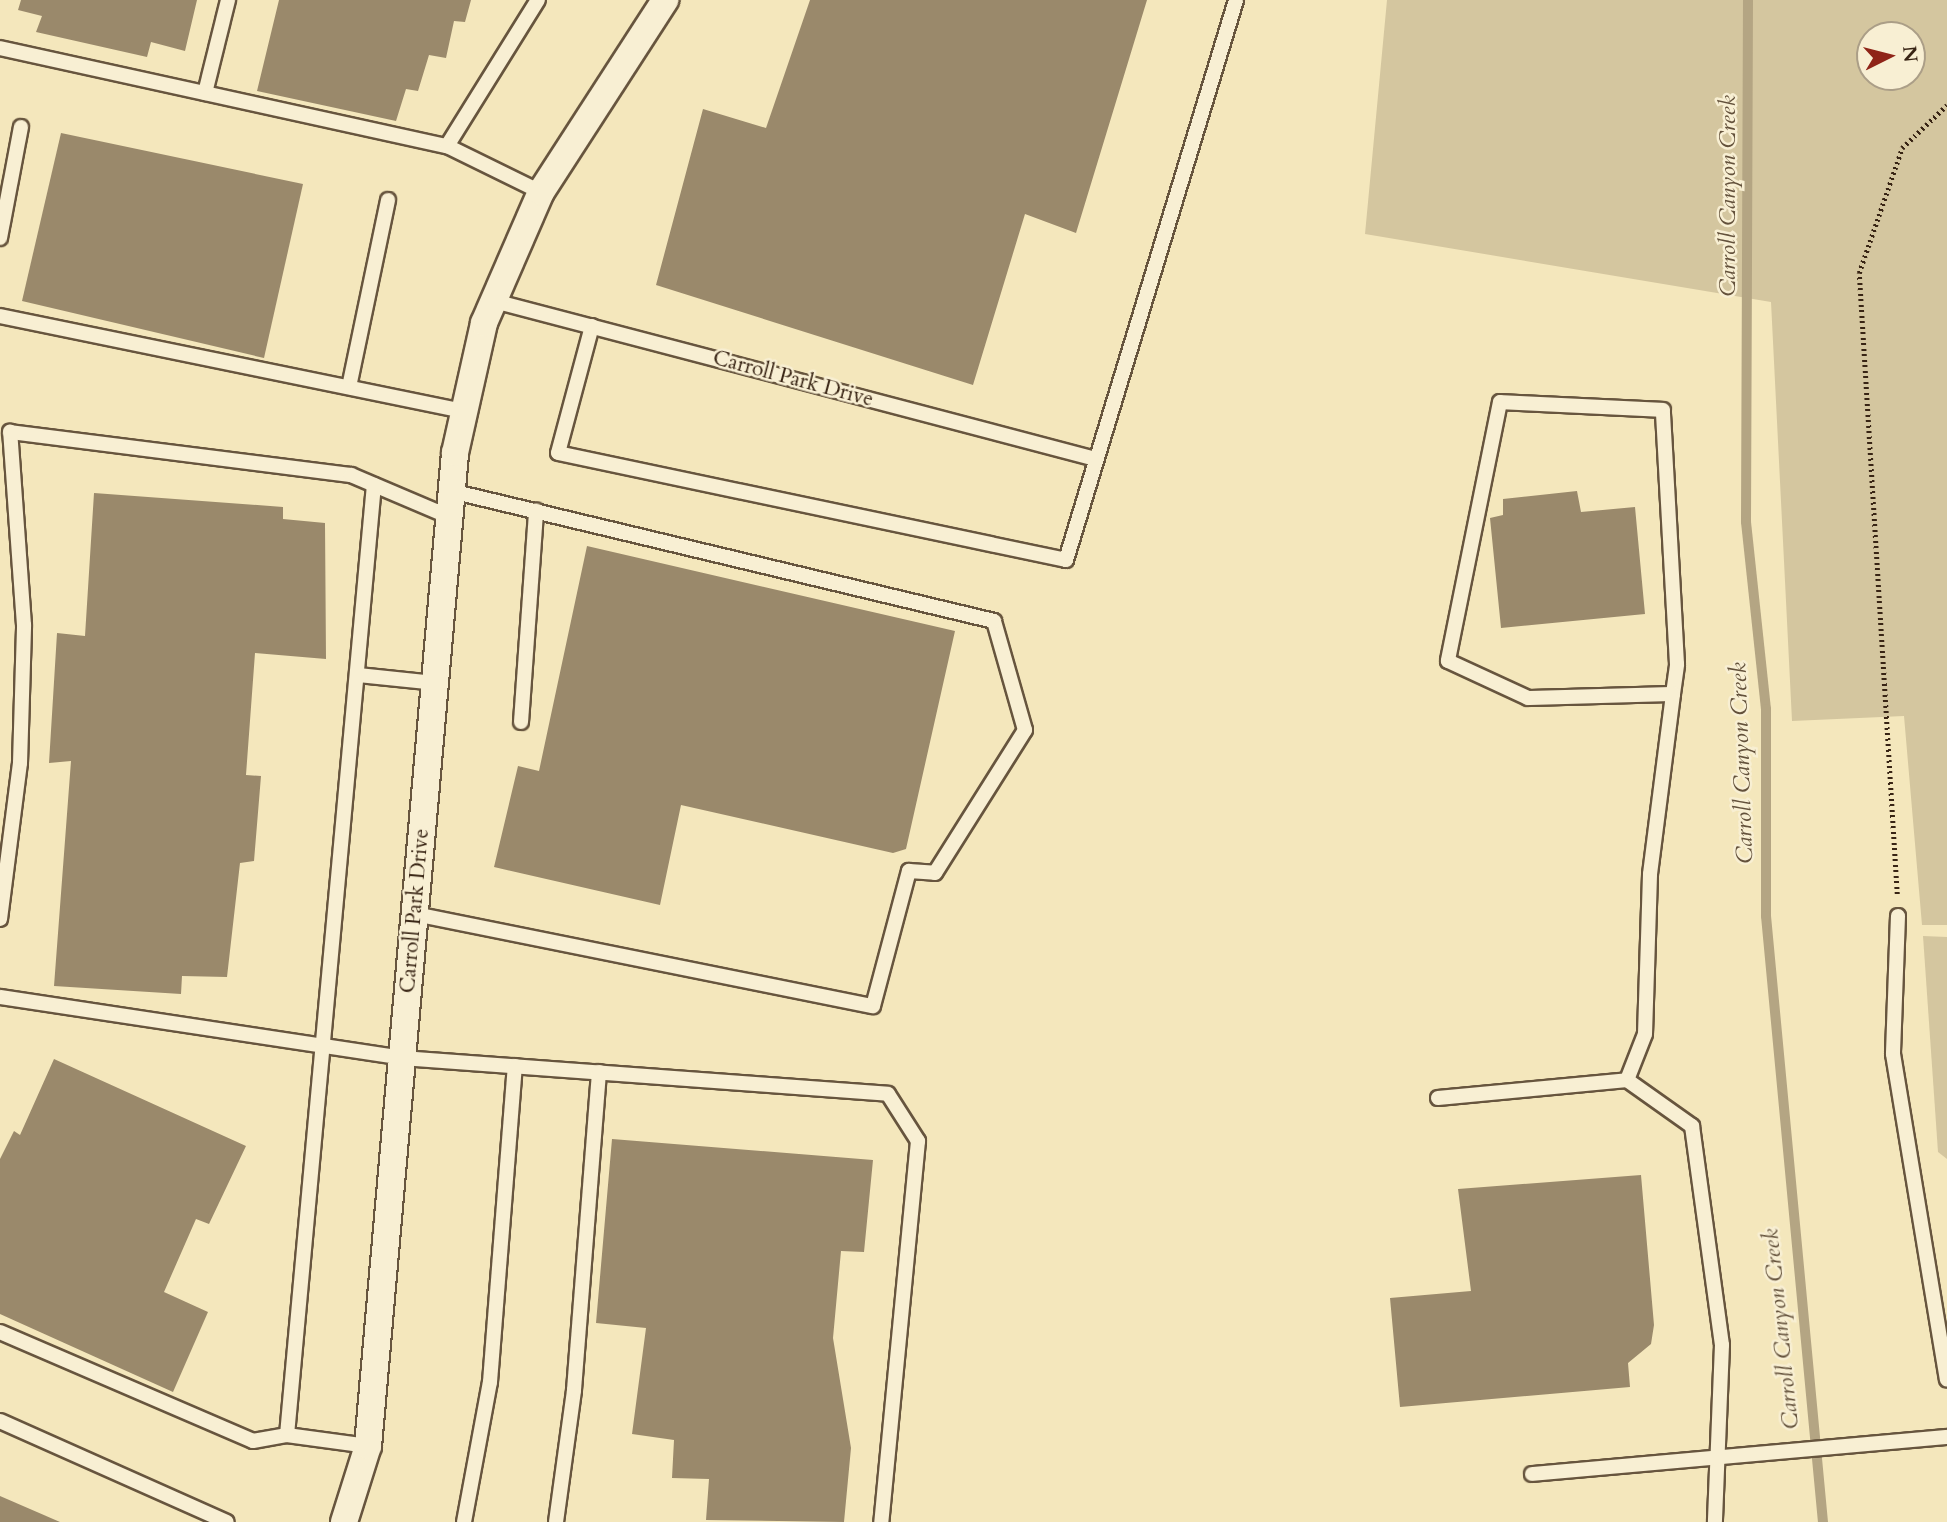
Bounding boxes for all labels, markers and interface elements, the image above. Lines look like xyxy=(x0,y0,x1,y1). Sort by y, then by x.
north arrow xyxy=(1856,21,1926,91)
text: N xyxy=(1896,44,1924,64)
water label: Carroll Canyon Creek xyxy=(1714,95,1742,297)
street label: Carroll Park Drive xyxy=(710,345,876,413)
water label: Carroll Canyon Creek xyxy=(1725,662,1759,864)
street label: Carroll Park Drive xyxy=(395,828,435,994)
water label: Carroll Canyon Creek xyxy=(1757,1227,1805,1431)

